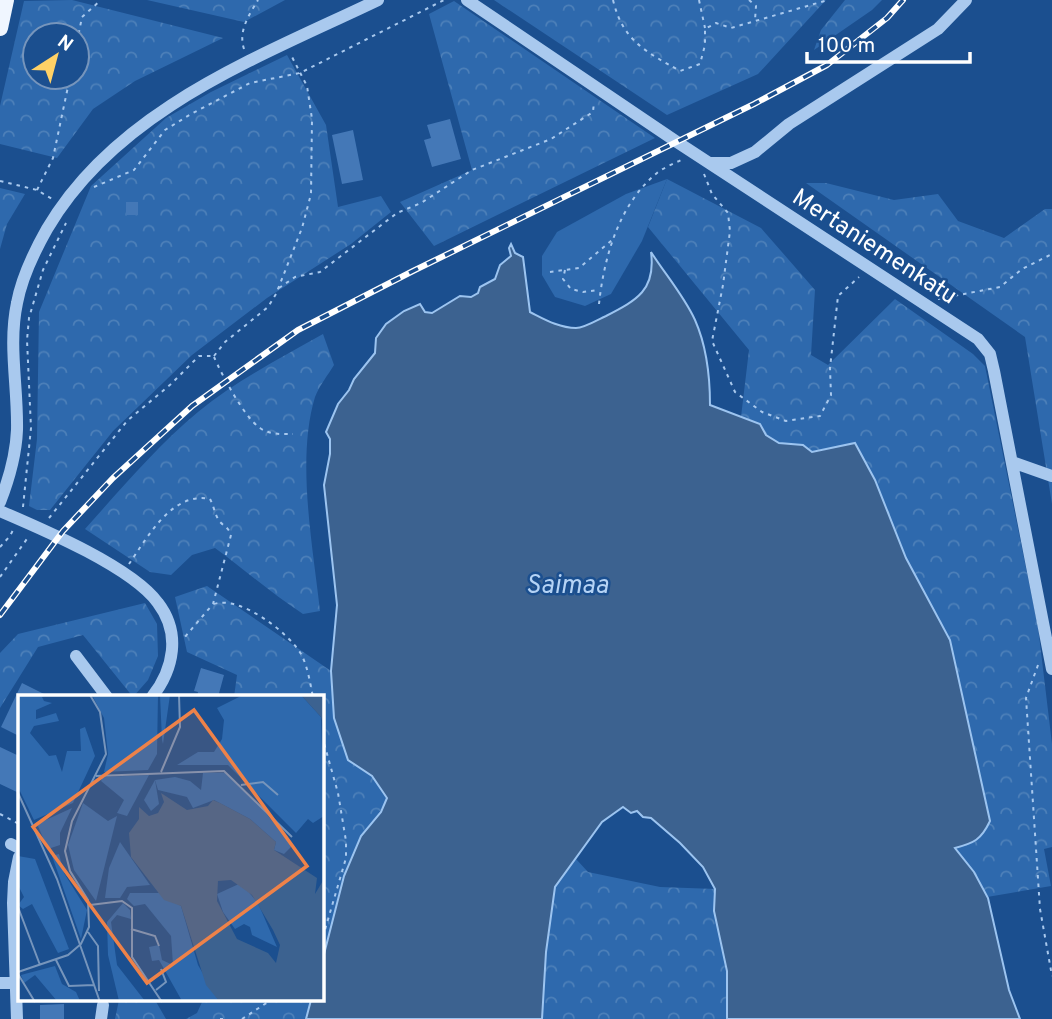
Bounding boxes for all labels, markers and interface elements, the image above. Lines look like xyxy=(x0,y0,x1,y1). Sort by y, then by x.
north arrow xyxy=(21,21,91,91)
scale bar xyxy=(807,21,970,65)
text: N xyxy=(52,30,77,58)
text: 100 m xyxy=(818,33,875,60)
street label: Mertaniemenkatu xyxy=(786,183,962,312)
water label: Saimaa xyxy=(526,570,609,603)
inset map xyxy=(18,695,324,1002)

